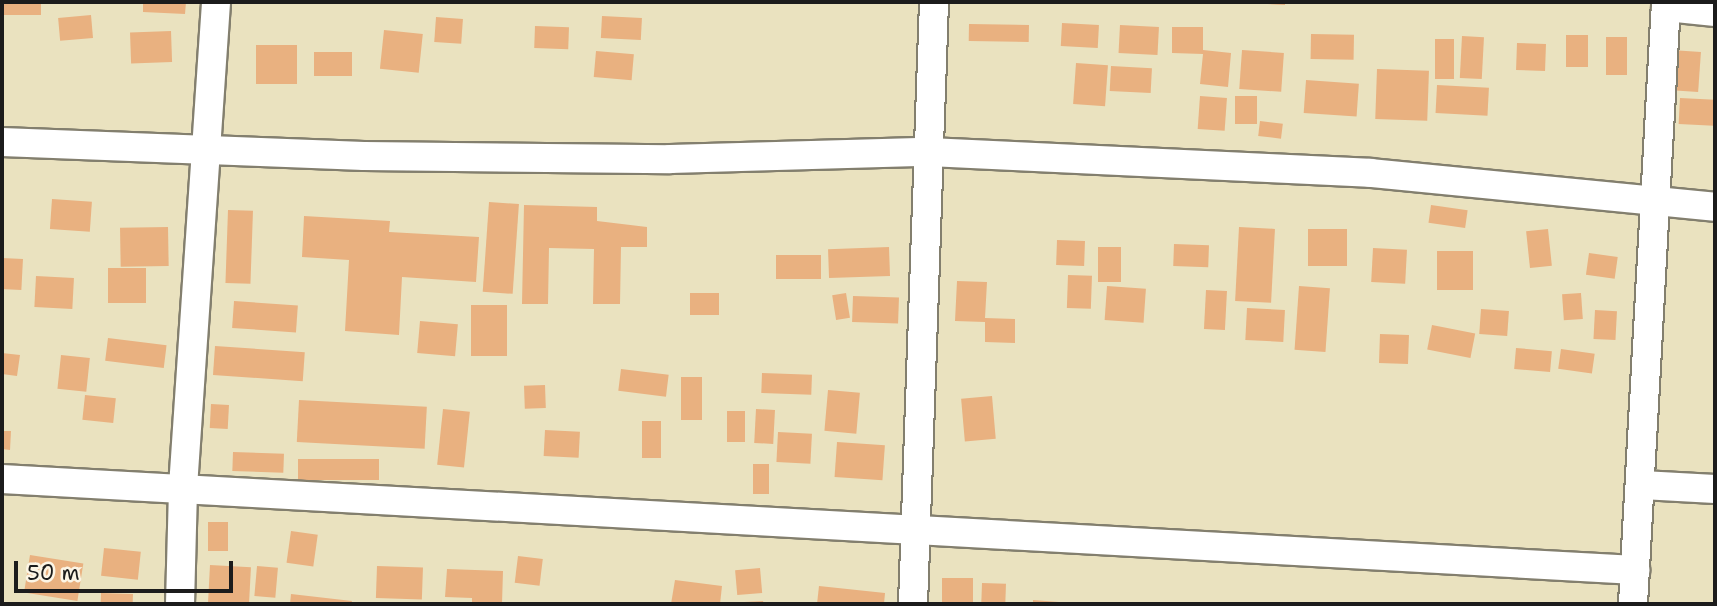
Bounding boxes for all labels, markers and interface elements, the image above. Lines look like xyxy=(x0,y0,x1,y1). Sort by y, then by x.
scale bar xyxy=(18,546,236,590)
text: 50 m xyxy=(27,559,80,587)

